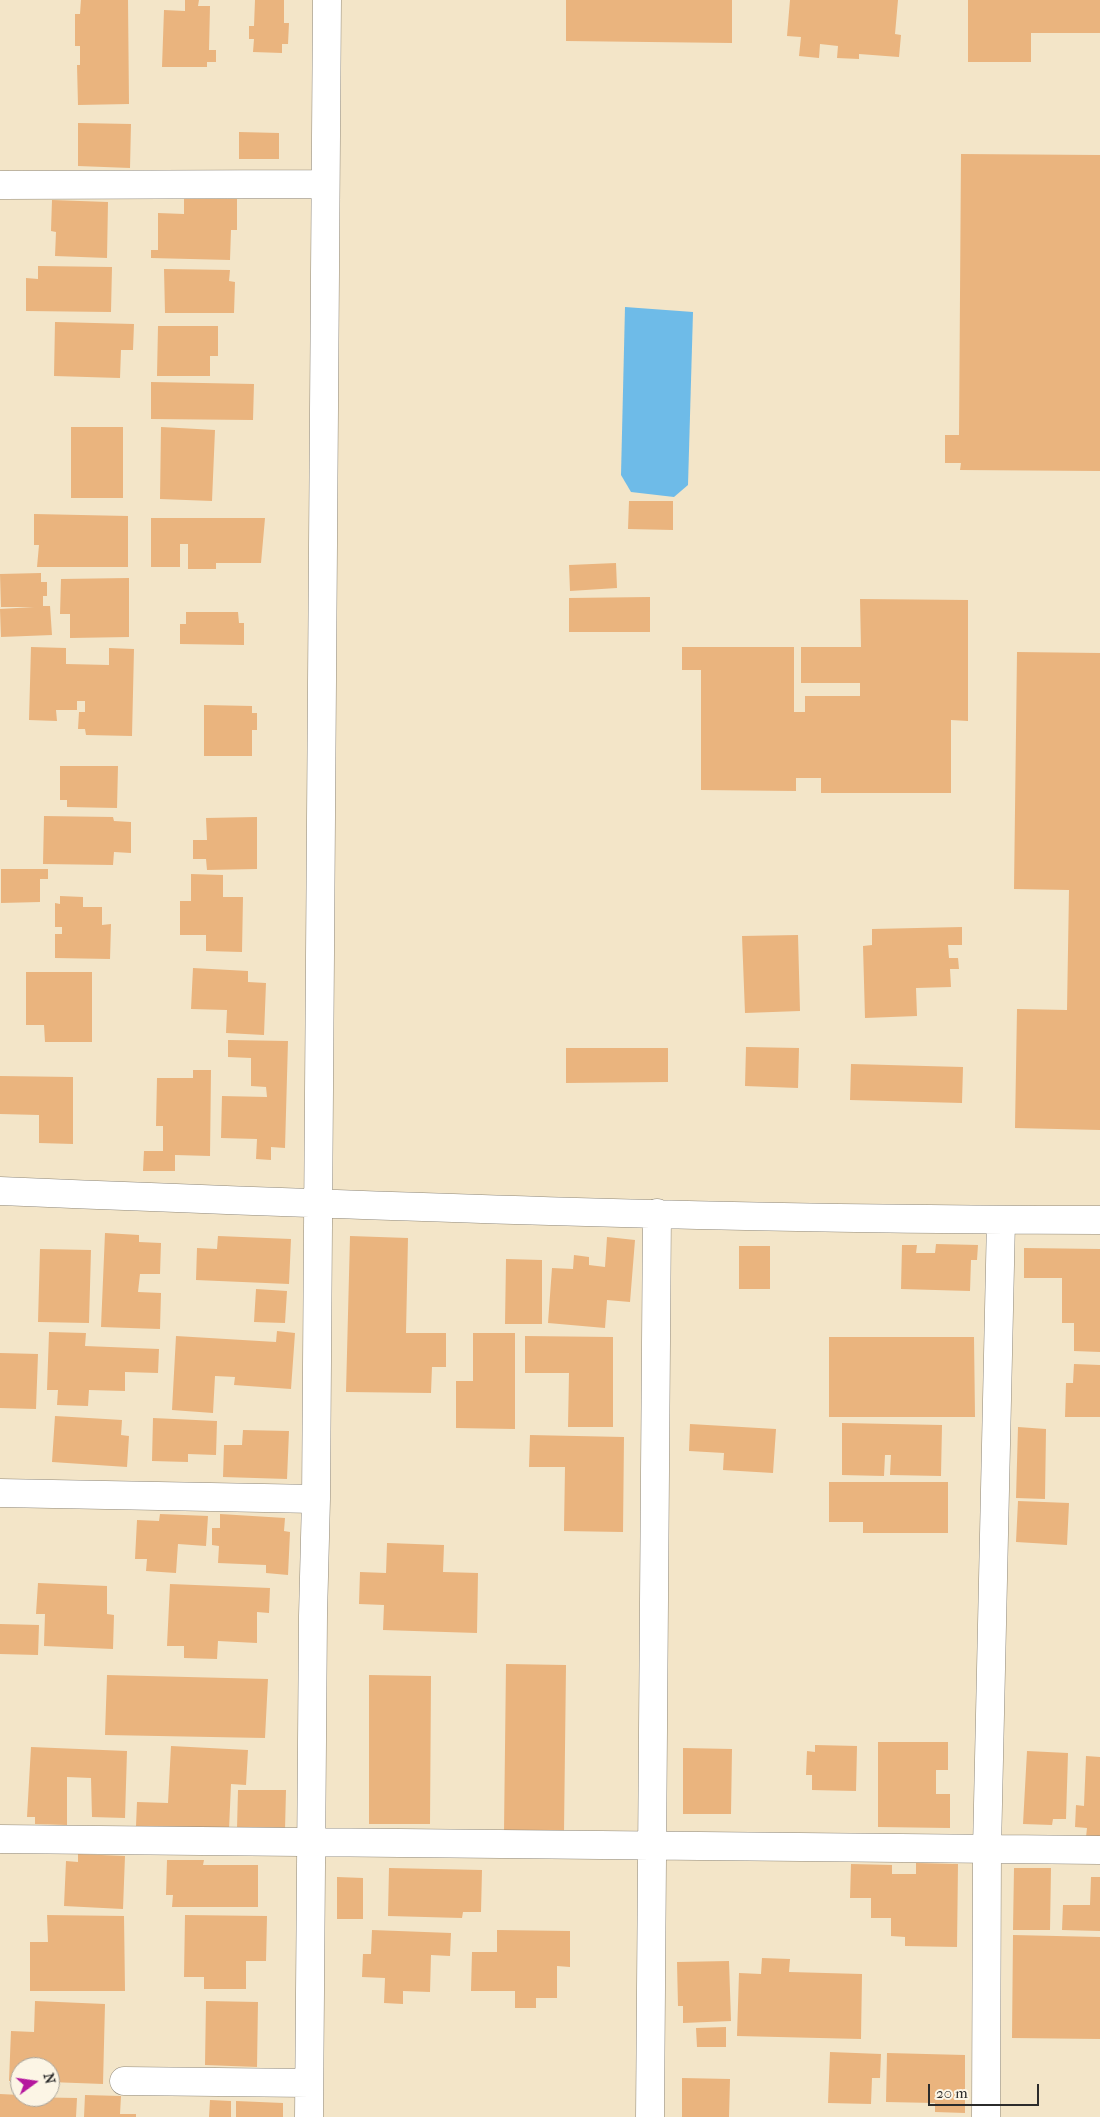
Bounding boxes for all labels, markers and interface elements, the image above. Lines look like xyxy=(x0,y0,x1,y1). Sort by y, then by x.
north arrow xyxy=(10,2057,60,2107)
text: N xyxy=(40,2071,59,2086)
scale bar xyxy=(930,2074,1041,2106)
text: 20 m xyxy=(936,2084,968,2102)

